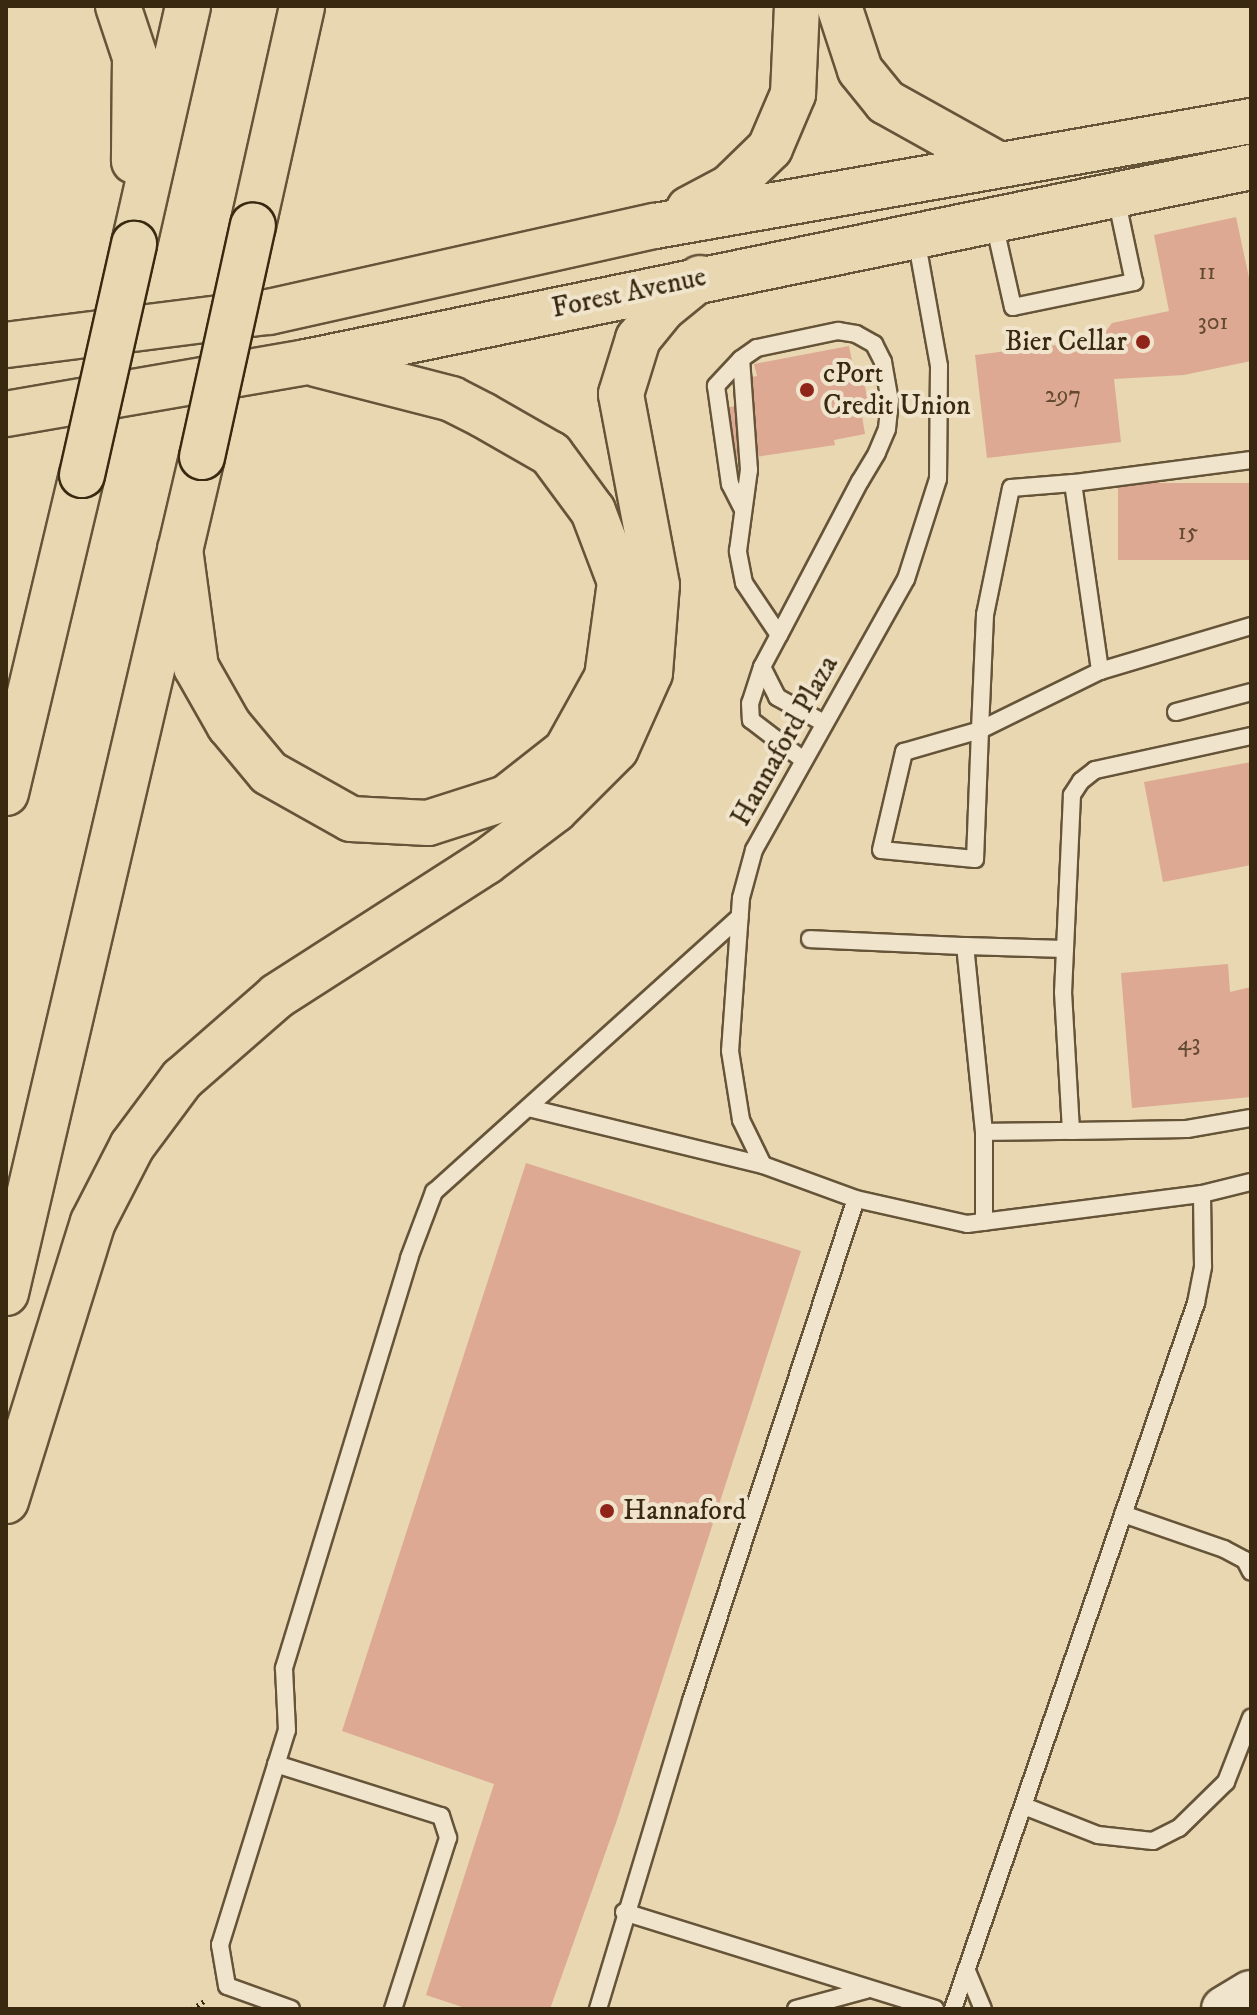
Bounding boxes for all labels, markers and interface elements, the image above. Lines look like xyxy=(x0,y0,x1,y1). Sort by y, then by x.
house number: 11 xyxy=(1198,259,1216,287)
street label: Forest Avenue xyxy=(549,260,709,326)
house number: 301 xyxy=(1198,309,1228,337)
place label: Bier Cellar xyxy=(1005,325,1127,359)
marker: Bier Cellar xyxy=(1134,333,1152,351)
place label: cPort Credit Union xyxy=(823,357,971,423)
marker: cPort Credit Union xyxy=(798,381,816,399)
house number: 297 xyxy=(1045,382,1081,410)
house number: 15 xyxy=(1178,519,1198,547)
street label: Hannaford Plaza xyxy=(724,650,846,832)
house number: 43 xyxy=(1178,1030,1200,1058)
place label: Hannaford xyxy=(623,1494,746,1528)
marker: Hannaford xyxy=(598,1502,616,1520)

